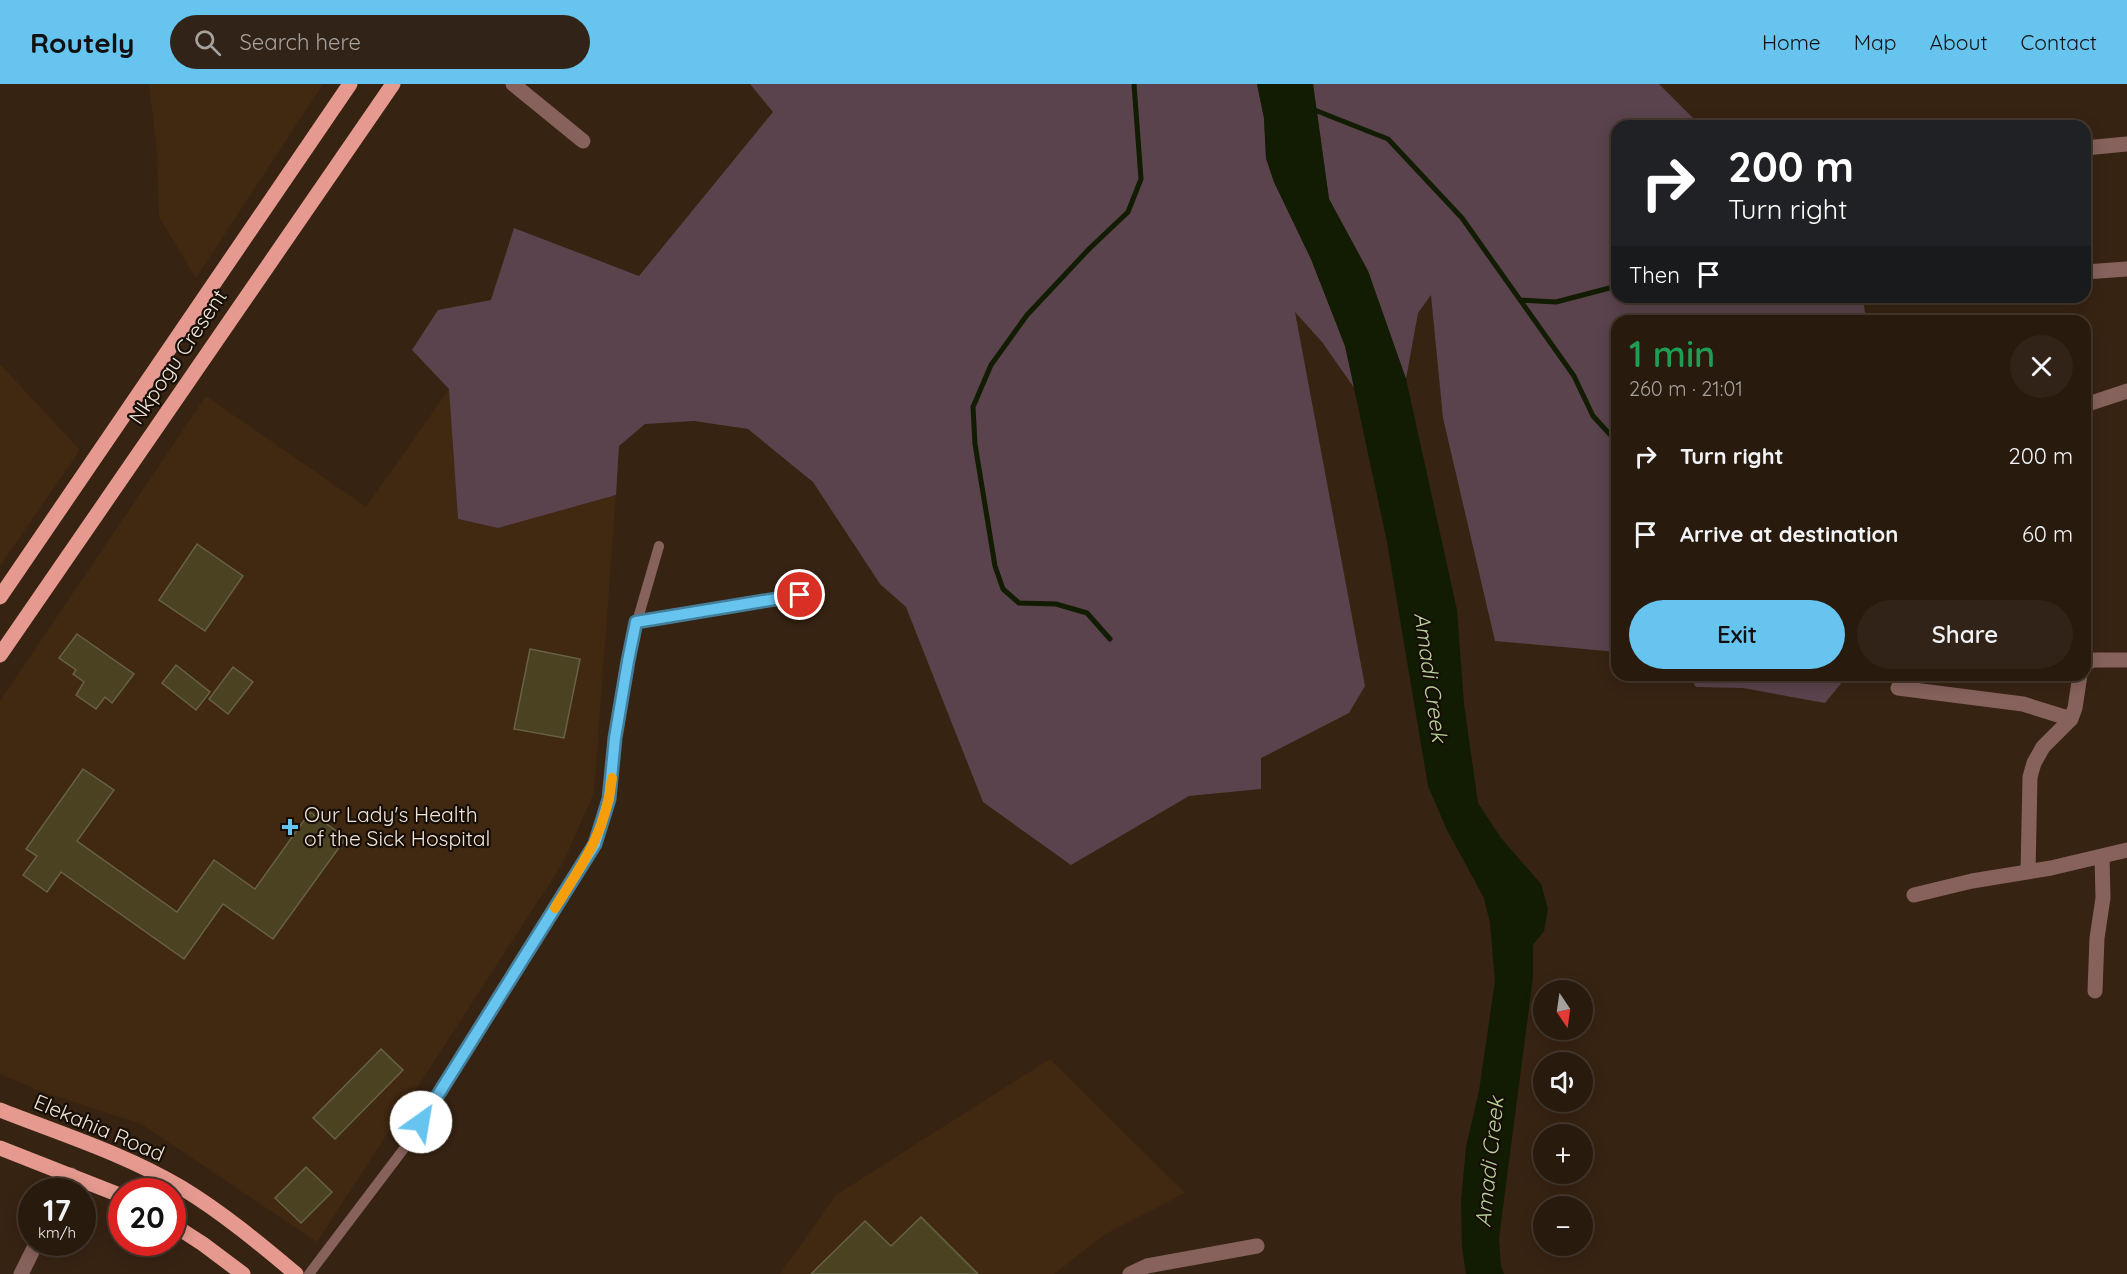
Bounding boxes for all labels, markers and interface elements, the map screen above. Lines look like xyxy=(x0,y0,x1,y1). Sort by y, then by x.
search box xyxy=(170,15,590,69)
text: Routely xyxy=(30,25,134,60)
icon: search xyxy=(191,26,224,59)
text: Search here xyxy=(239,28,361,56)
text: Home xyxy=(1762,29,1821,55)
text: Map xyxy=(1854,29,1897,55)
text: About xyxy=(1930,29,1988,55)
text: Contact xyxy=(2021,29,2097,55)
text: 200 m xyxy=(1728,140,1854,193)
icon: right xyxy=(1629,144,1707,222)
text: Turn right xyxy=(1728,192,1847,226)
icon: arrive xyxy=(1692,258,1725,291)
text: Then xyxy=(1629,261,1680,289)
street label: Nkpogu Cresent xyxy=(123,284,232,429)
text: 1 min xyxy=(1629,331,1715,376)
button: close xyxy=(2010,335,2073,398)
text: 260 m · 21:01 xyxy=(1629,376,1743,401)
icon: right xyxy=(1629,440,1662,473)
text: Turn right xyxy=(1680,442,1784,470)
text: 200 m xyxy=(2009,442,2073,470)
icon: arrive xyxy=(1629,518,1662,551)
text: Arrive at destination xyxy=(1680,520,1898,548)
text: 60 m xyxy=(2022,520,2073,548)
pin xyxy=(774,569,825,620)
icon: arrive xyxy=(783,578,816,611)
button: Exit xyxy=(1629,600,1845,669)
button: Share xyxy=(1857,600,2073,669)
water label: Amadi Creek xyxy=(1408,610,1454,746)
place label: Our Lady's Health of the Sick Hospital xyxy=(304,801,490,851)
marker: Our Lady's Health of the Sick Hospital xyxy=(281,818,299,836)
north arrow xyxy=(1533,980,1593,1040)
map controls xyxy=(1533,980,1593,1256)
button: sound xyxy=(1533,1052,1593,1112)
street label: Elekahia Road xyxy=(30,1088,169,1166)
position arrow xyxy=(389,1090,453,1154)
water label: Amadi Creek xyxy=(1468,1093,1510,1228)
button: + xyxy=(1533,1124,1593,1184)
speed limit sign: 20 xyxy=(108,1178,186,1256)
text: 17 xyxy=(43,1191,71,1229)
button: − xyxy=(1533,1196,1593,1256)
text: km/h xyxy=(38,1223,76,1242)

